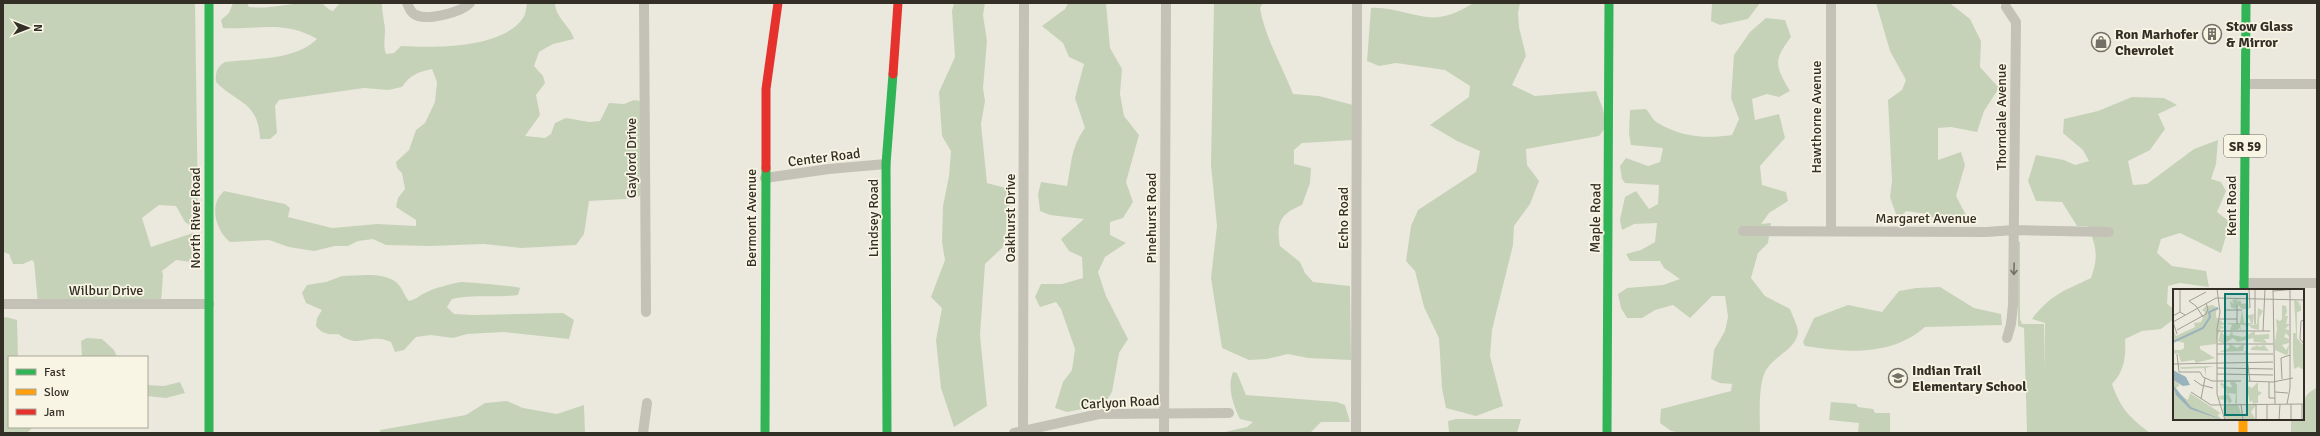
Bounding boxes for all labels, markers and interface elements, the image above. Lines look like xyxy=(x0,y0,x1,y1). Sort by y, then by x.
north arrow xyxy=(8,8,48,48)
place label: Stow Glass & Mirror xyxy=(2226,18,2293,51)
building icon: Stow Glass & Mirror xyxy=(2201,23,2223,45)
text: N xyxy=(31,24,44,32)
place label: Ron Marhofer Chevrolet xyxy=(2115,26,2199,59)
shop icon: Ron Marhofer Chevrolet xyxy=(2090,31,2112,53)
street label: Hawthorne Avenue xyxy=(1808,60,1825,174)
street label: Thorndale Avenue xyxy=(1993,64,2010,170)
street label: Gaylord Drive xyxy=(623,118,640,198)
road number: SR 59 xyxy=(2224,135,2266,157)
street label: Center Road xyxy=(787,145,861,170)
street label: North River Road xyxy=(187,167,204,269)
street label: Bermont Avenue xyxy=(743,169,760,267)
street label: Pinehurst Road xyxy=(1143,173,1160,263)
street label: Oakhurst Drive xyxy=(1002,174,1019,263)
street label: Kent Road xyxy=(2223,176,2240,236)
street label: Lindsey Road xyxy=(865,179,882,257)
street label: Maple Road xyxy=(1586,183,1605,253)
street label: Echo Road xyxy=(1335,187,1352,249)
street label: Margaret Avenue xyxy=(1875,210,1977,227)
one-way arrow xyxy=(2010,262,2017,275)
street label: Wilbur Drive xyxy=(69,282,143,299)
inset map xyxy=(2173,289,2304,420)
legend xyxy=(8,356,148,428)
place label: Indian Trail Elementary School xyxy=(1912,362,2027,395)
text: Fast xyxy=(44,365,65,380)
school or university icon: Indian Trail Elementary School xyxy=(1887,367,1909,389)
text: Slow xyxy=(44,385,69,400)
street label: Carlyon Road xyxy=(1080,392,1160,413)
text: Jam xyxy=(44,405,65,420)

